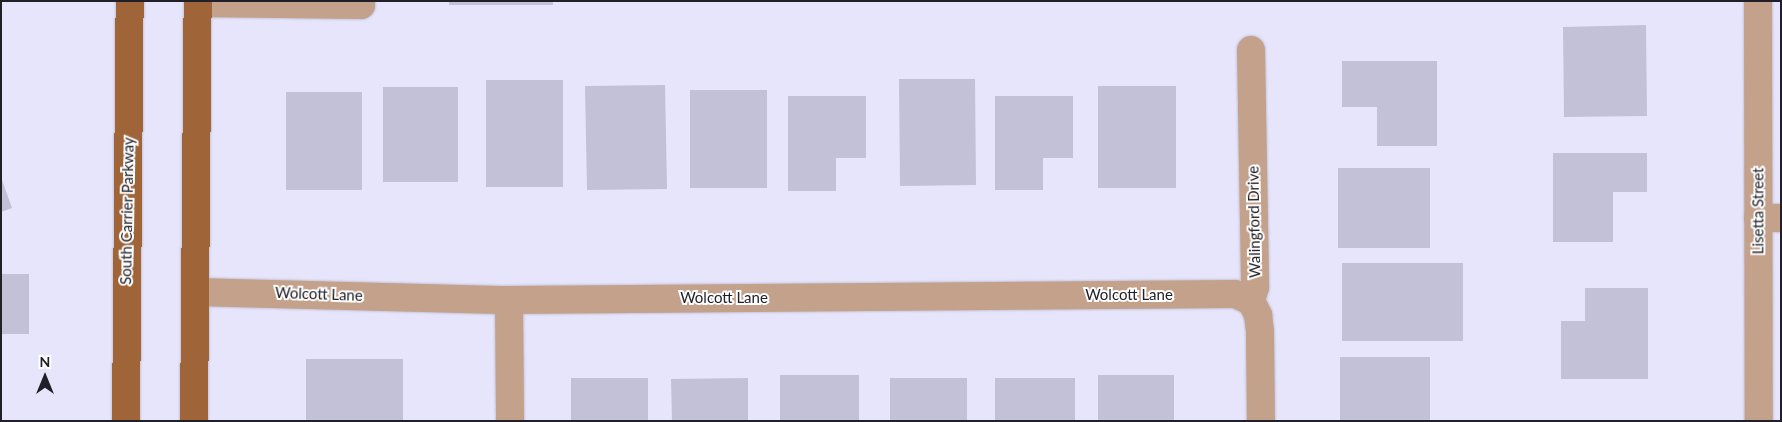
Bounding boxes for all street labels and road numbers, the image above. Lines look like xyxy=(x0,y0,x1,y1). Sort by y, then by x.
street label: South Carrier Parkway xyxy=(117,137,137,285)
street label: Walingford Drive xyxy=(1244,166,1264,278)
street label: Lisetta Street xyxy=(1749,168,1767,254)
street label: Wolcott Lane xyxy=(275,283,363,305)
street label: Wolcott Lane xyxy=(1085,286,1173,304)
street label: Wolcott Lane xyxy=(680,289,768,307)

